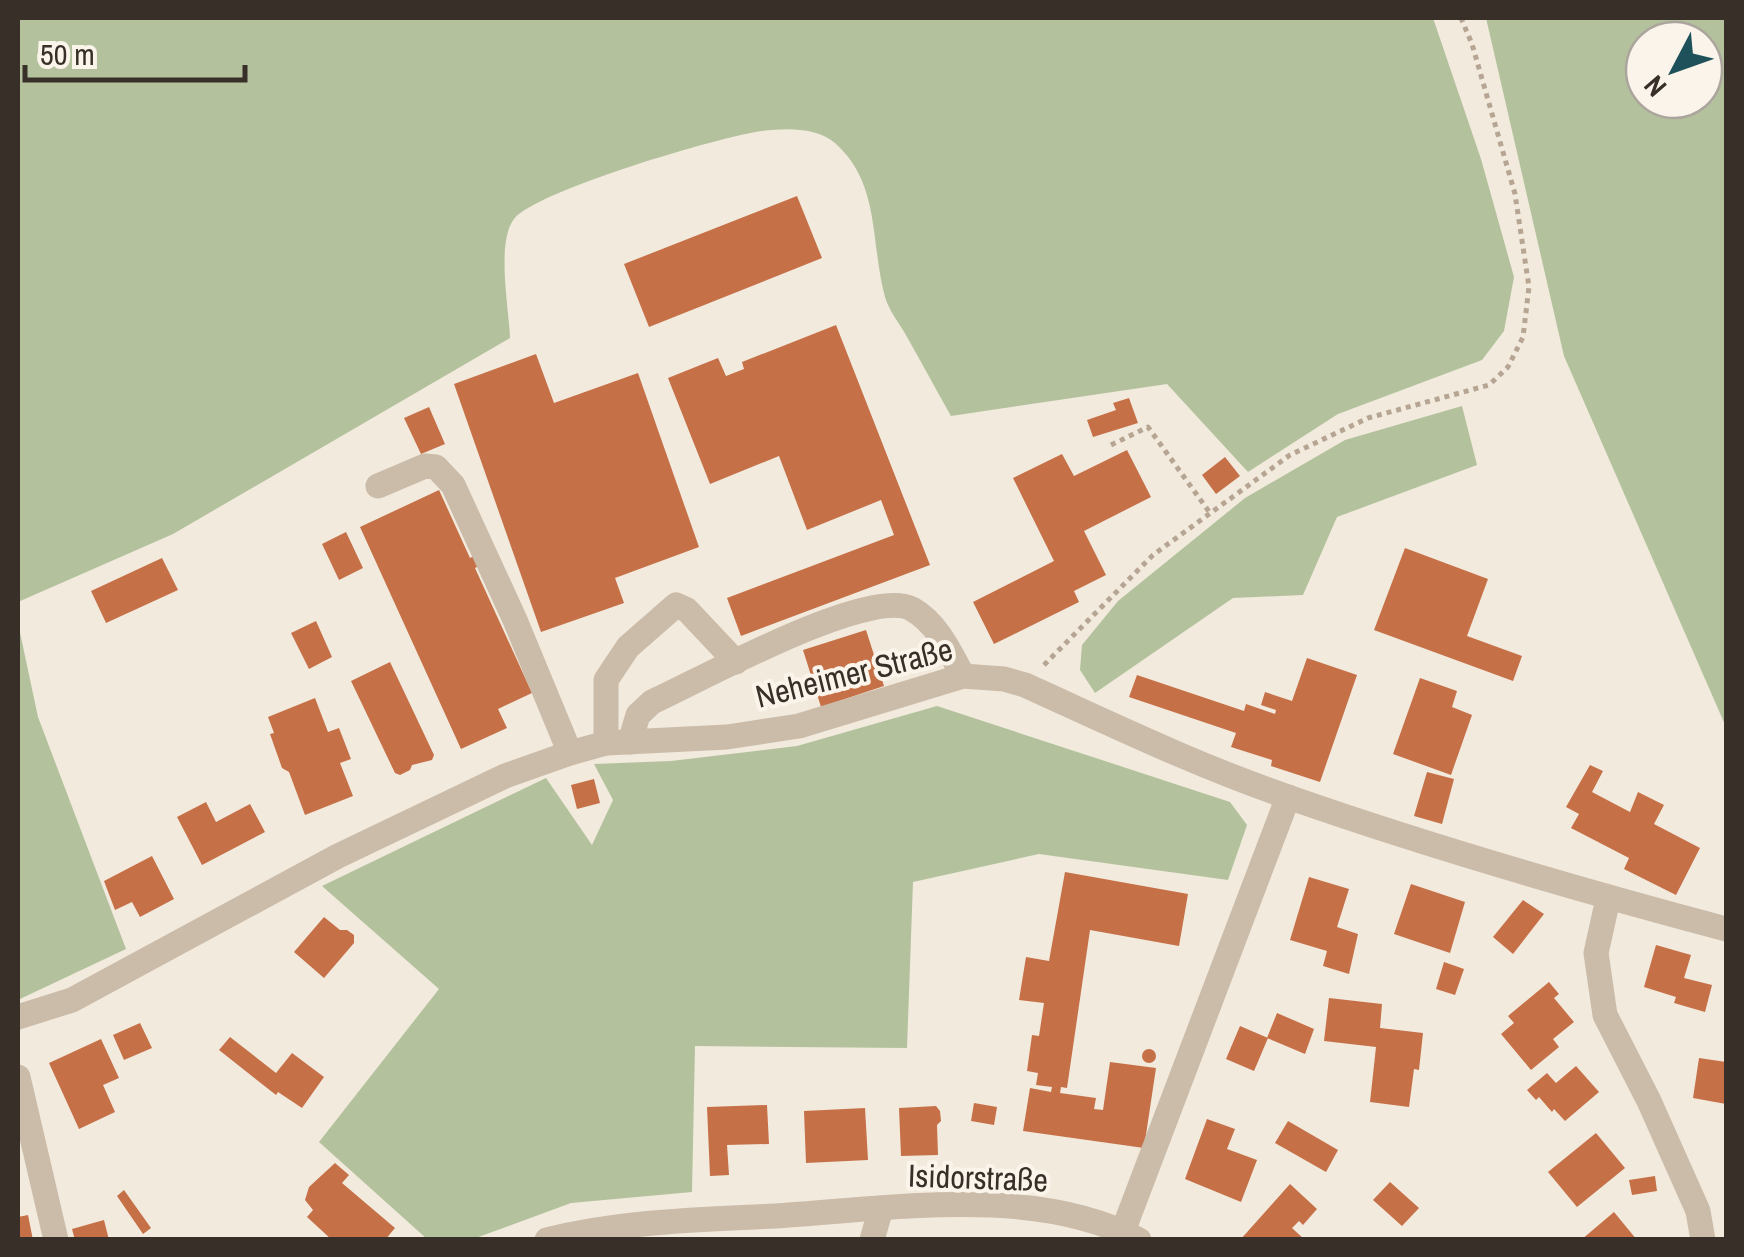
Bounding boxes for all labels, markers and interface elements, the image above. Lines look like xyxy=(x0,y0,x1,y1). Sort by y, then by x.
scale bar xyxy=(25,20,245,82)
north arrow xyxy=(1624,20,1724,120)
text: 50 m xyxy=(40,34,95,74)
text: N xyxy=(1635,68,1675,105)
street label: Neheimer Straße xyxy=(751,627,957,718)
street label: Isidorstraße xyxy=(907,1154,1049,1201)

